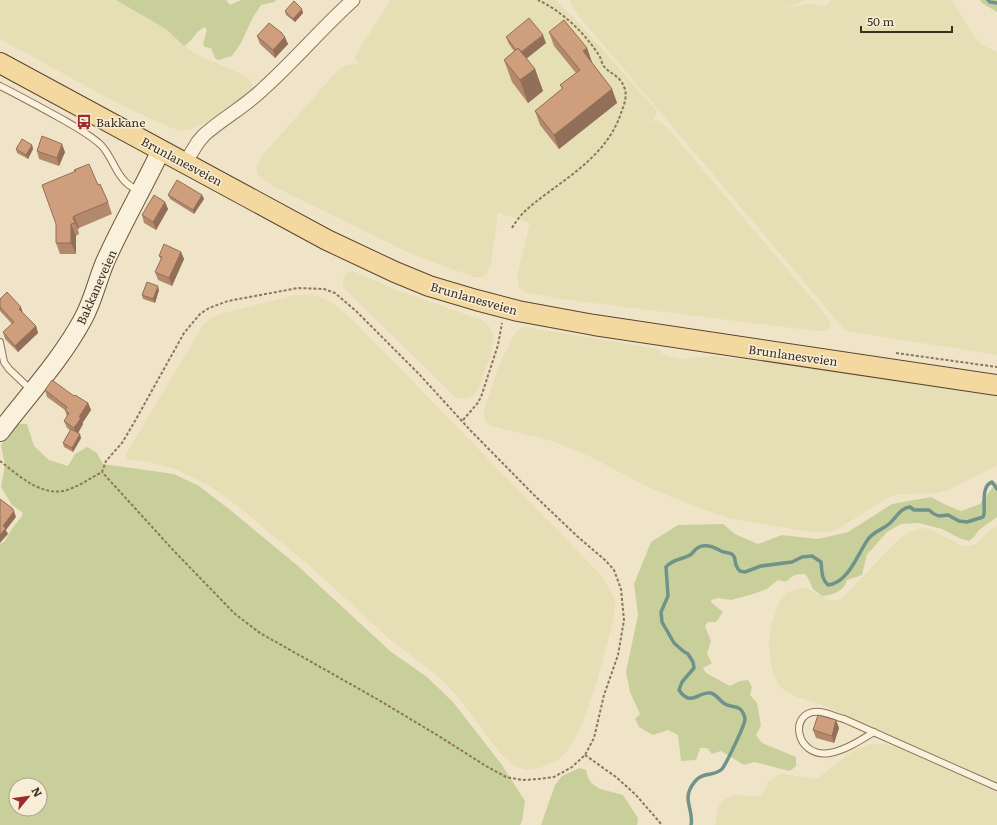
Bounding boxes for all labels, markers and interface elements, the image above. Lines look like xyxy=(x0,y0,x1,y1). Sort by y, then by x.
scale bar xyxy=(861,8,952,34)
text: 50 m xyxy=(867,12,894,30)
bus stop icon: Bakkane xyxy=(75,113,93,131)
place label: Bakkane xyxy=(96,113,145,131)
street label: Brunlanesveien xyxy=(138,132,226,190)
street label: Bakkaneveien xyxy=(71,247,121,327)
street label: Brunlanesveien xyxy=(428,277,520,319)
street label: Brunlanesveien xyxy=(747,340,839,370)
north arrow xyxy=(8,777,48,817)
text: N xyxy=(28,784,47,800)

